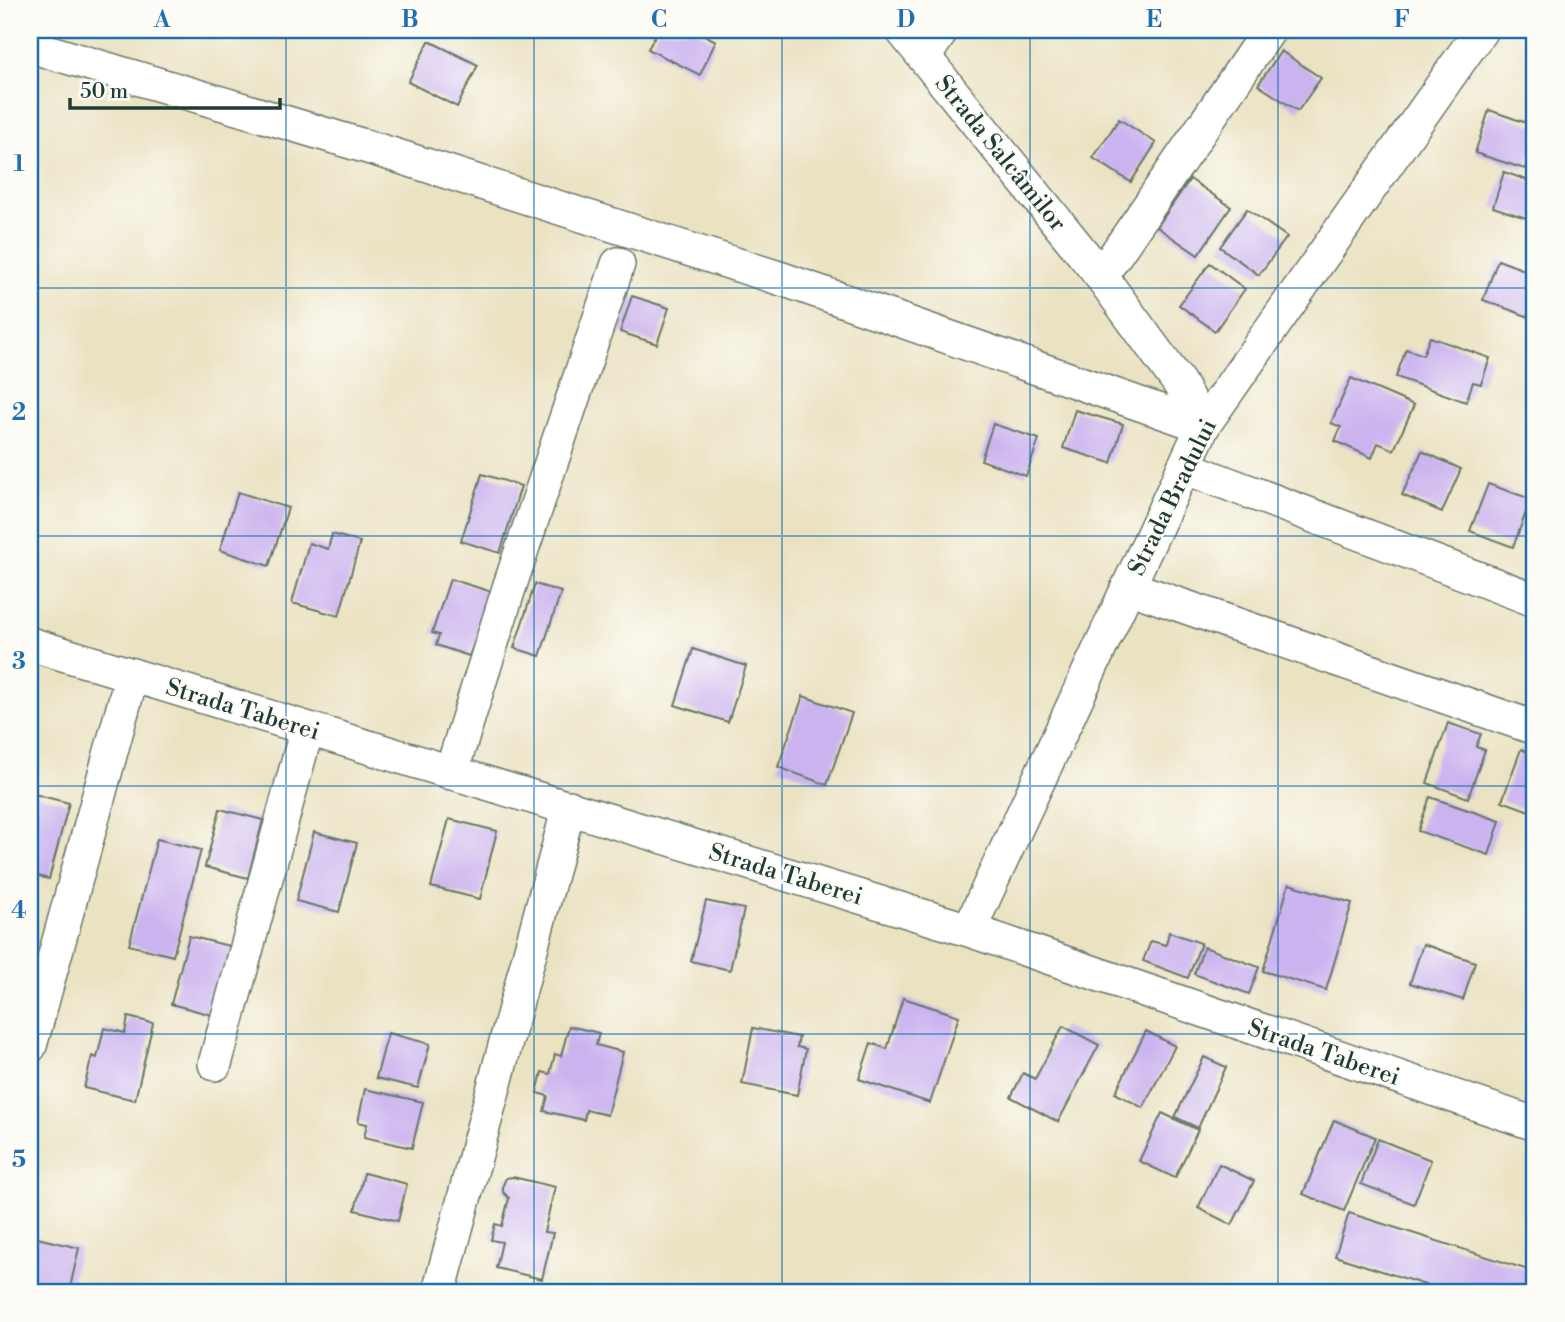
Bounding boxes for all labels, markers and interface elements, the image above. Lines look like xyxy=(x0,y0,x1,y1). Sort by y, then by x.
text: A xyxy=(153,6,171,34)
text: B xyxy=(401,6,419,34)
text: C xyxy=(651,6,667,34)
text: D xyxy=(897,6,915,34)
text: E xyxy=(1146,6,1162,34)
text: F xyxy=(1394,6,1410,34)
scale bar xyxy=(70,66,280,110)
street label: Strada Salcâmilor xyxy=(928,69,1072,238)
text: 50 m xyxy=(80,79,128,105)
text: 1 xyxy=(13,150,25,178)
text: 2 xyxy=(12,399,26,427)
street label: Strada Bradului xyxy=(1122,414,1224,581)
text: 3 xyxy=(12,648,26,676)
street label: Strada Taberei xyxy=(162,672,323,748)
street label: Strada Taberei xyxy=(705,837,866,913)
text: 4 xyxy=(11,897,27,925)
street label: Strada Taberei xyxy=(1244,1013,1404,1093)
text: 5 xyxy=(12,1146,26,1174)

